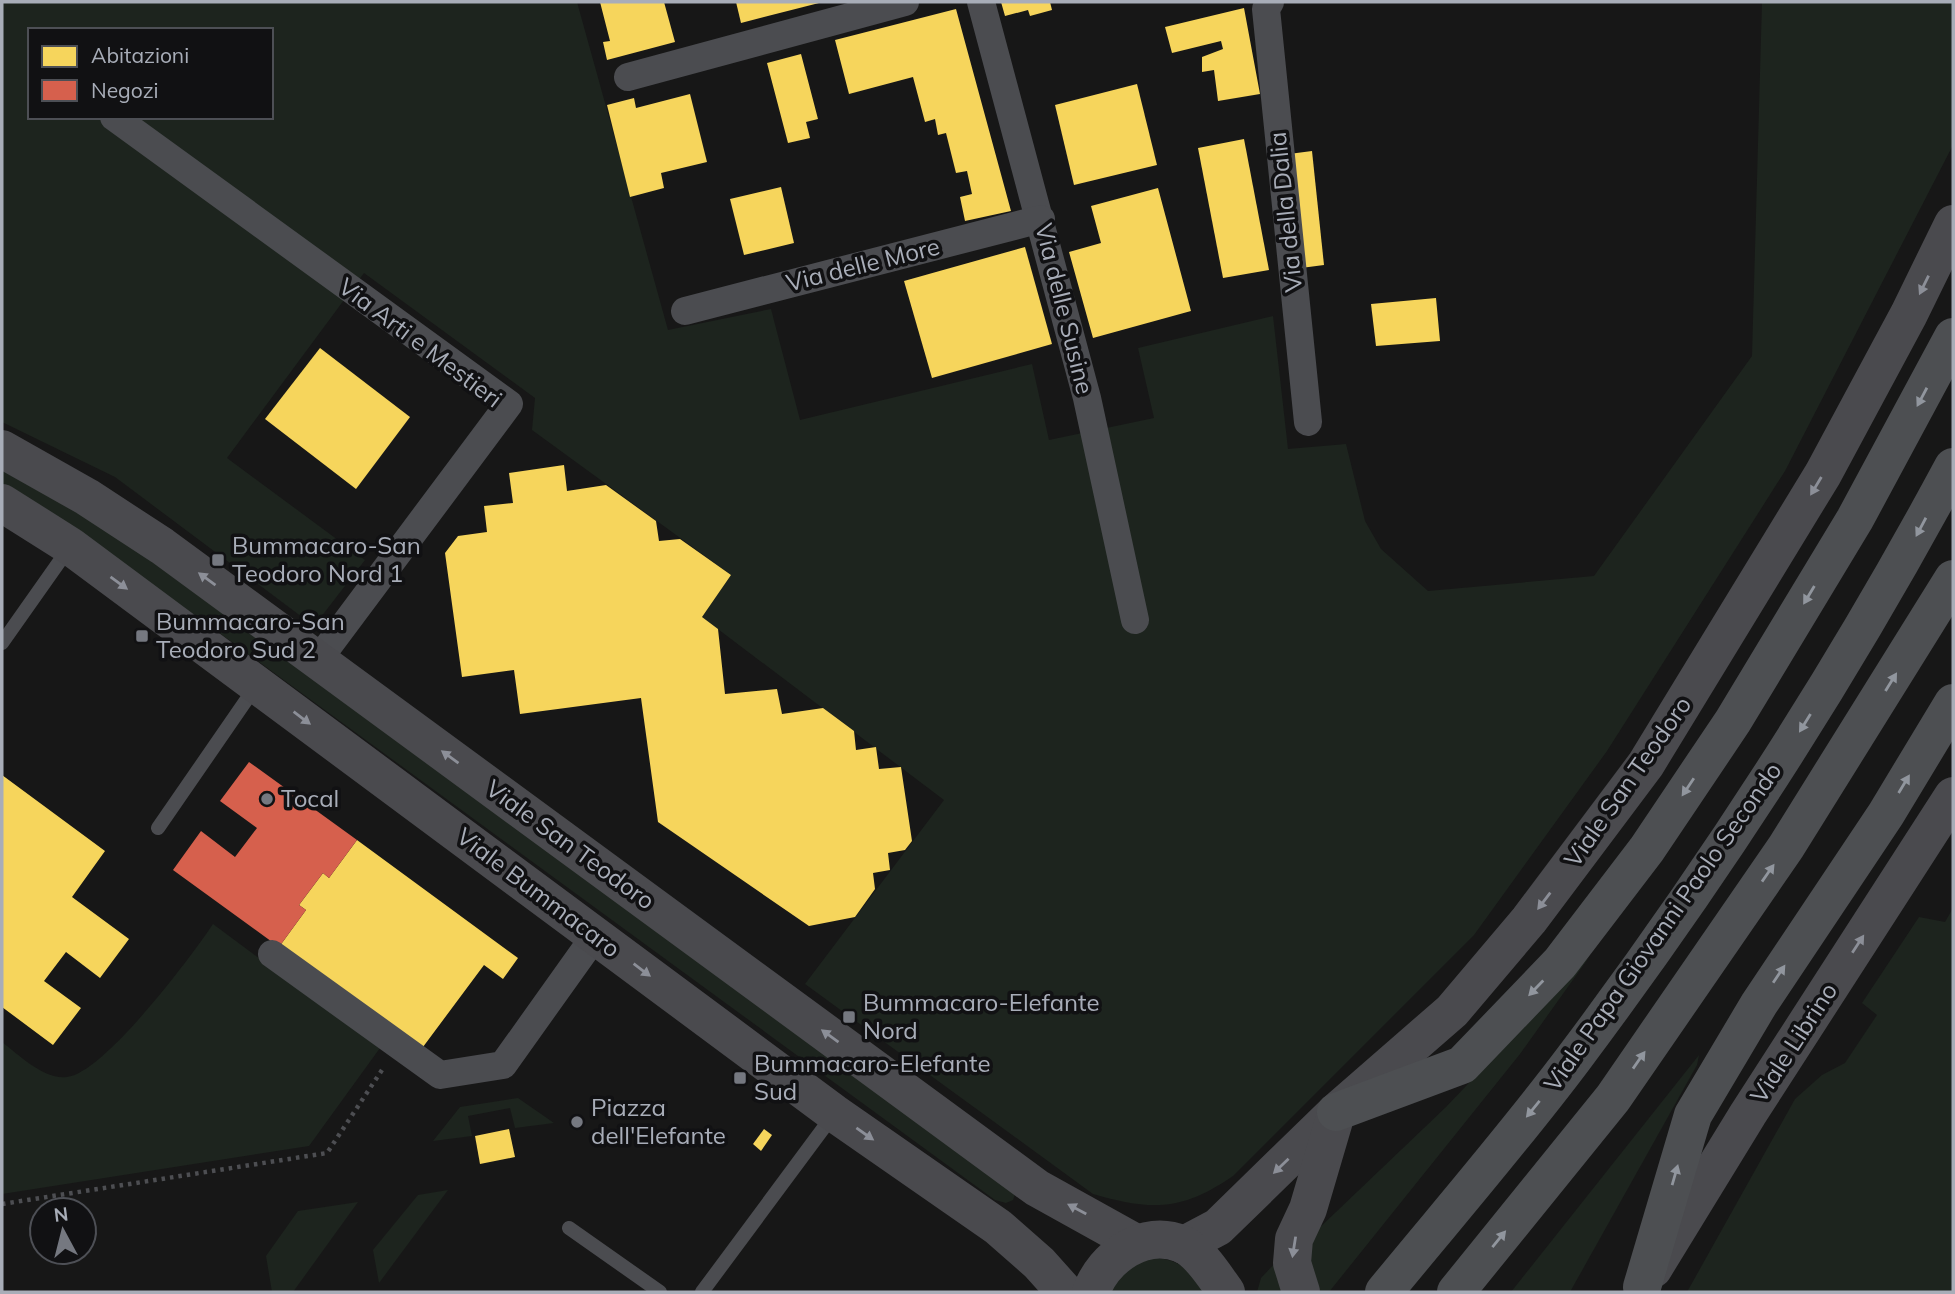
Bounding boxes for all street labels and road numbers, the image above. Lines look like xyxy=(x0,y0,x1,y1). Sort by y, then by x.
street label: Via della Dalia xyxy=(1262,131,1308,294)
street label: Via delle Susine xyxy=(1029,220,1101,397)
street label: Via delle More xyxy=(783,230,943,298)
street label: Via Arti e Mestieri xyxy=(333,271,508,413)
street label: Viale San Teodoro xyxy=(1557,690,1697,873)
street label: Viale Papa Giovanni Paolo Secondo xyxy=(1537,756,1788,1097)
street label: Viale San Teodoro xyxy=(480,773,661,916)
street label: Viale Bummacaro xyxy=(451,821,626,963)
street label: Viale Librino xyxy=(1743,977,1843,1108)

